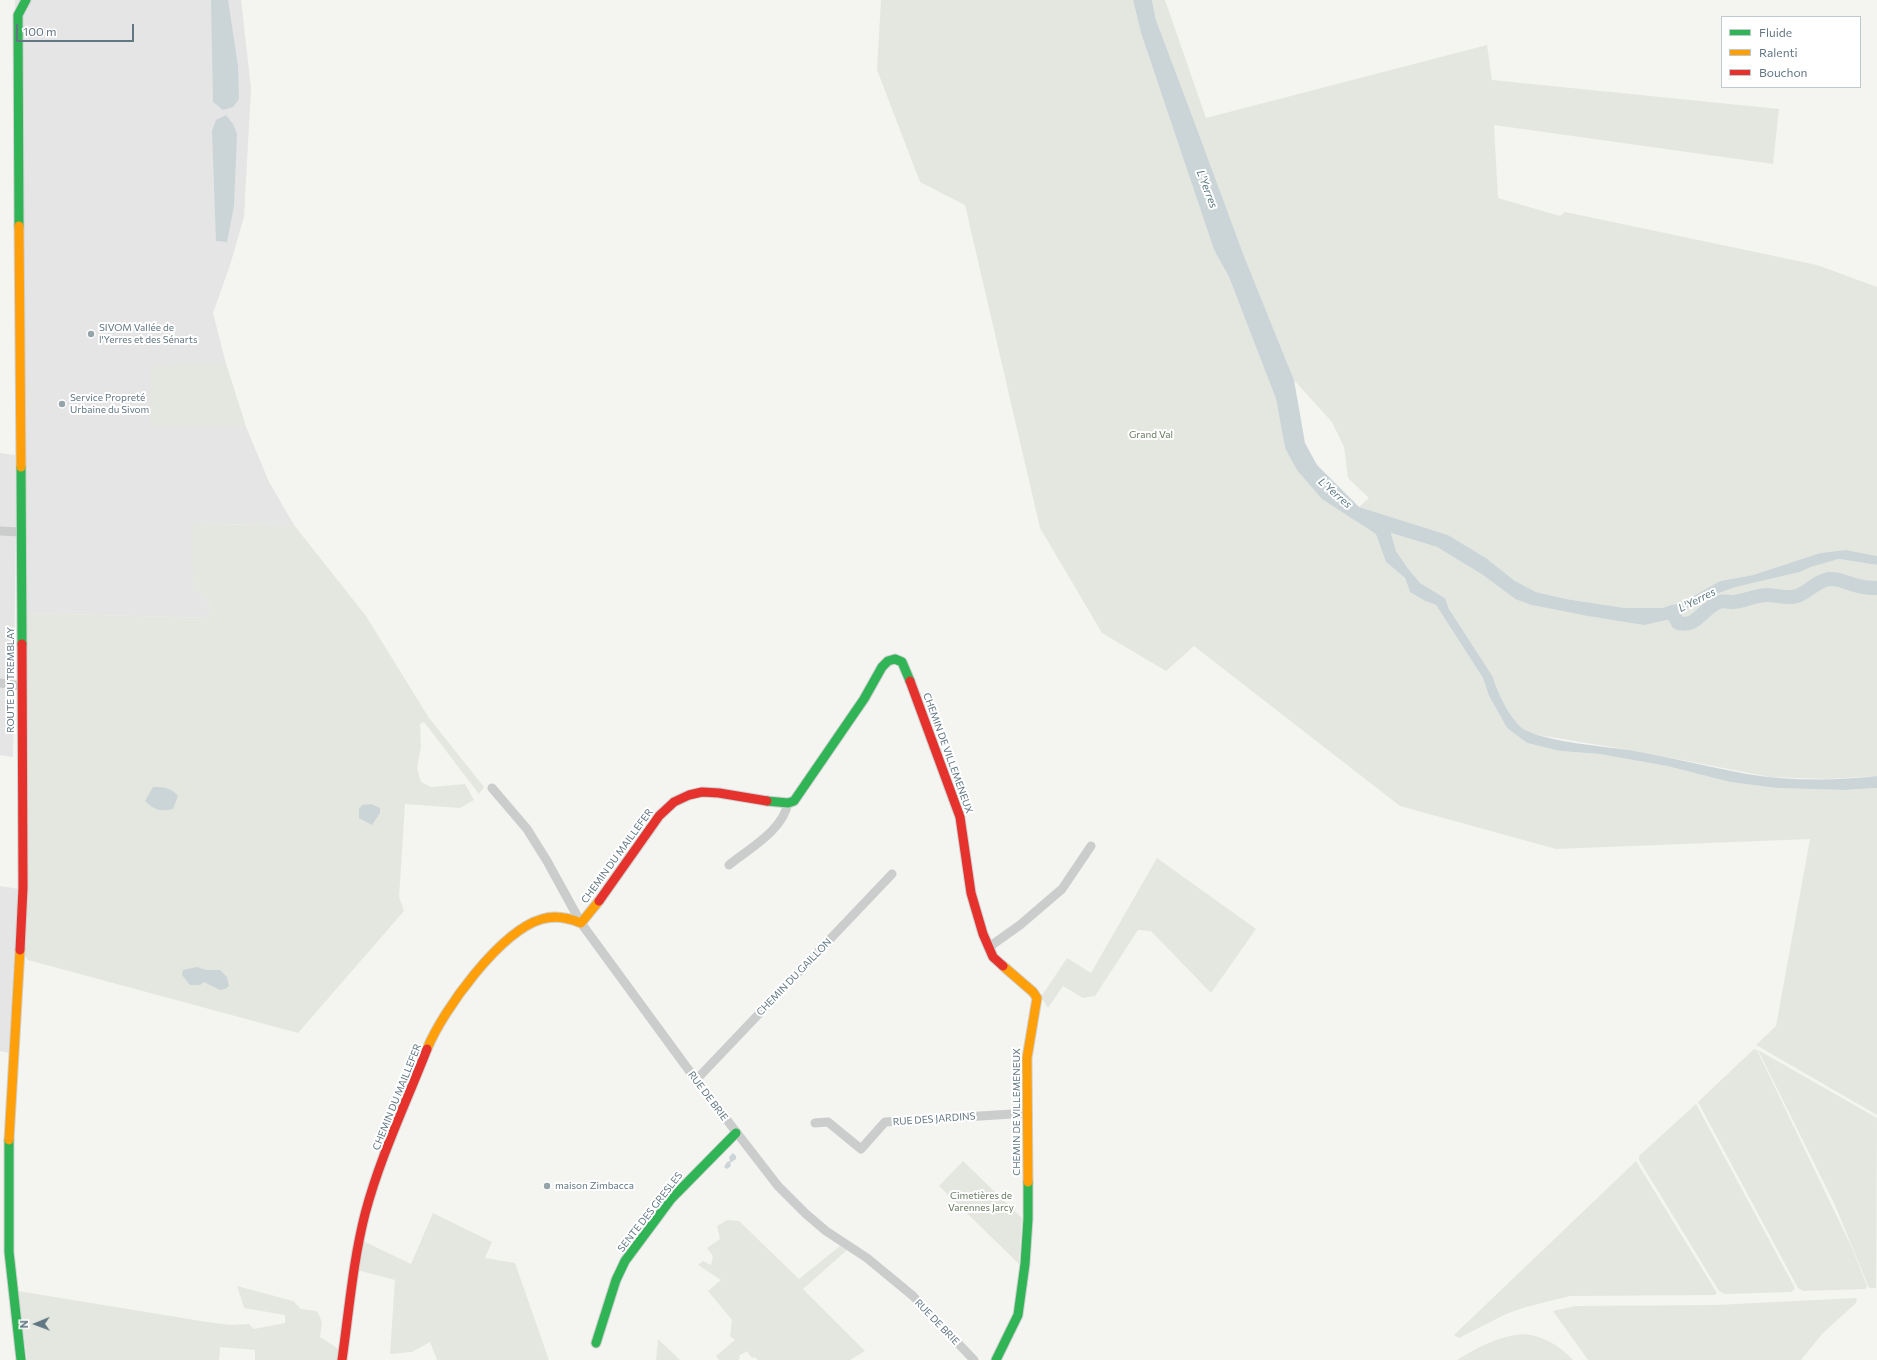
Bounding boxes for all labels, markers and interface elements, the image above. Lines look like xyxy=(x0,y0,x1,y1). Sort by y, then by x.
scale bar xyxy=(18,16,136,42)
legend xyxy=(1721,16,1861,88)
text: 100 m xyxy=(23,24,57,38)
text: Fluide xyxy=(1759,25,1792,39)
text: Ralenti xyxy=(1759,45,1798,59)
text: Bouchon xyxy=(1759,65,1807,79)
water label: L'Yerres xyxy=(1194,168,1220,210)
place label: SIVOM Vallée de l'Yerres et des Sénarts xyxy=(99,322,197,346)
marker: SIVOM Vallée de l'Yerres et des Sénarts xyxy=(86,329,96,339)
place label: Service Propreté Urbaine du Sivom xyxy=(70,392,149,416)
marker: Service Propreté Urbaine du Sivom xyxy=(57,399,67,409)
park label: Grand Val xyxy=(1129,429,1173,441)
water label: L'Yerres xyxy=(1316,475,1354,511)
water label: L'Yerres xyxy=(1676,585,1718,615)
street label: ROUTE DU TREMBLAY xyxy=(5,627,17,733)
street label: CHEMIN DE VILLEMENEUX xyxy=(921,691,975,815)
street label: CHEMIN DU MAILLEFER xyxy=(579,806,655,906)
street label: CHEMIN DU GAILLON xyxy=(754,936,834,1018)
street label: CHEMIN DU MAILLEFER xyxy=(370,1042,424,1152)
street label: CHEMIN DE VILLEMENEUX xyxy=(1011,1048,1023,1176)
street label: RUE DE BRIE xyxy=(686,1069,730,1123)
street label: RUE DES JARDINS xyxy=(892,1110,976,1128)
street label: SENTE DES GRESLES xyxy=(615,1170,685,1254)
place label: maison Zimbacca xyxy=(555,1180,634,1192)
marker: maison Zimbacca xyxy=(542,1181,552,1191)
park label: Cimetières de Varennes Jarcy xyxy=(948,1190,1014,1214)
street label: RUE DE BRIE xyxy=(912,1297,962,1347)
north arrow xyxy=(16,1304,56,1344)
text: N xyxy=(17,1320,30,1328)

